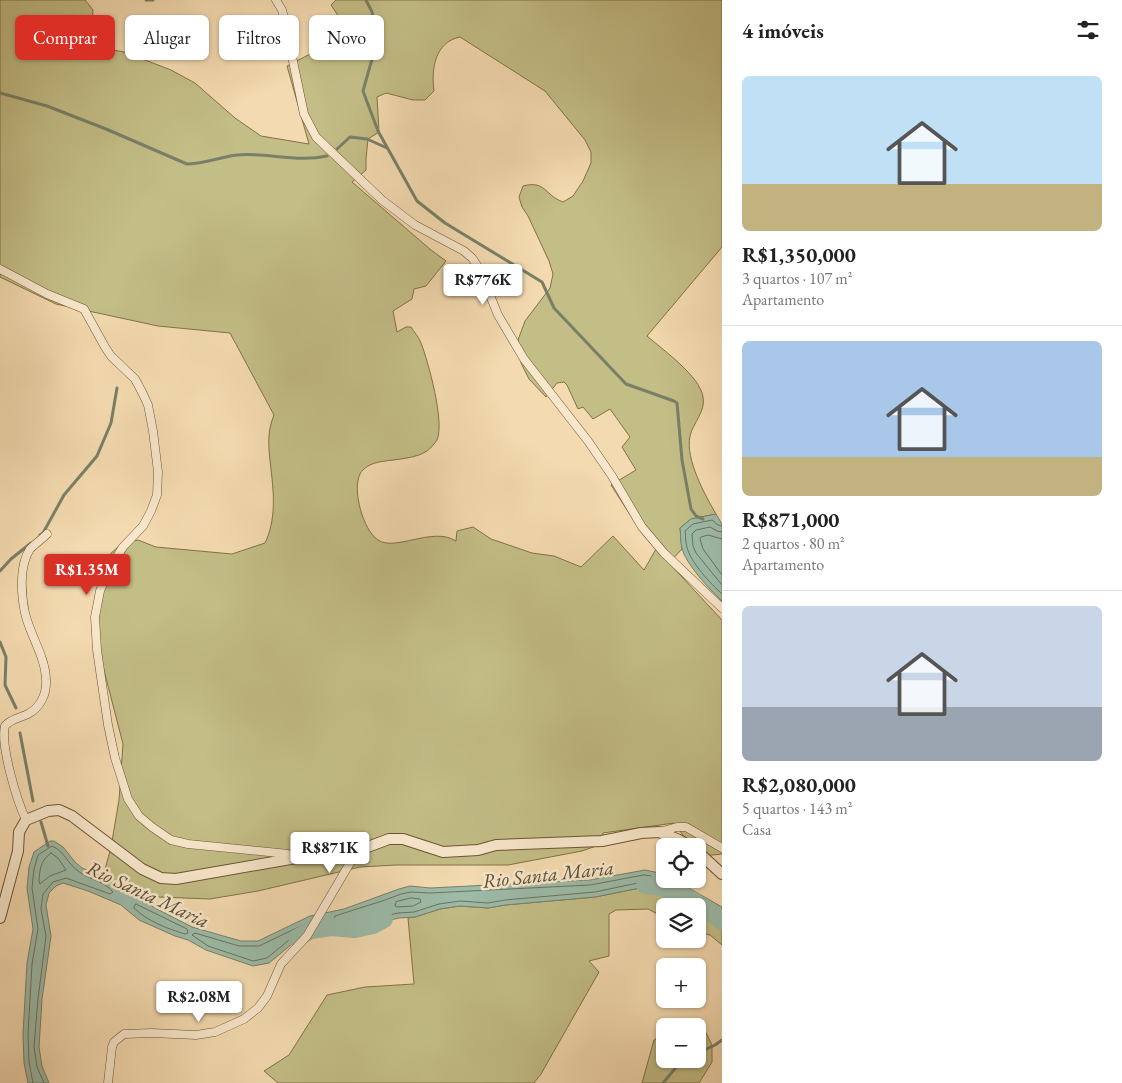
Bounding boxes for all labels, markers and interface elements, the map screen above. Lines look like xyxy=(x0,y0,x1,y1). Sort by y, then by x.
chip: Comprar xyxy=(15,15,115,60)
chip: Alugar xyxy=(125,15,209,60)
chip: Filtros xyxy=(219,15,299,60)
chip: Novo xyxy=(309,15,384,60)
icon: filters xyxy=(1074,16,1102,44)
text: 4 imóveis xyxy=(742,17,824,44)
icon: home xyxy=(877,108,967,198)
text: R$1,350,000 xyxy=(742,241,856,268)
pin: R$776K xyxy=(442,264,524,306)
text: 3 quartos · 107 m² xyxy=(742,268,853,289)
text: R$776K xyxy=(454,269,512,290)
text: Apartamento xyxy=(742,289,824,310)
icon: home xyxy=(877,374,967,464)
text: R$871,000 xyxy=(742,506,839,533)
text: 2 quartos · 80 m² xyxy=(742,533,845,554)
pin: R$1.35M xyxy=(41,554,133,596)
text: Apartamento xyxy=(742,554,824,575)
text: R$1.35M xyxy=(55,559,119,580)
icon: home xyxy=(877,639,967,729)
text: R$2,080,000 xyxy=(742,771,856,798)
text: 5 quartos · 143 m² xyxy=(742,798,853,819)
text: Casa xyxy=(742,819,771,840)
pin: R$871K xyxy=(289,832,371,874)
text: R$871K xyxy=(301,837,359,858)
map controls xyxy=(656,838,706,1068)
button: locate xyxy=(656,838,706,888)
water label: Rio Santa Maria xyxy=(83,854,213,934)
water label: Rio Santa Maria xyxy=(481,854,615,894)
button: layers xyxy=(656,898,706,948)
button: + xyxy=(656,958,706,1008)
pin: R$2.08M xyxy=(153,980,245,1023)
text: R$2.08M xyxy=(167,986,231,1007)
button: − xyxy=(656,1018,706,1068)

